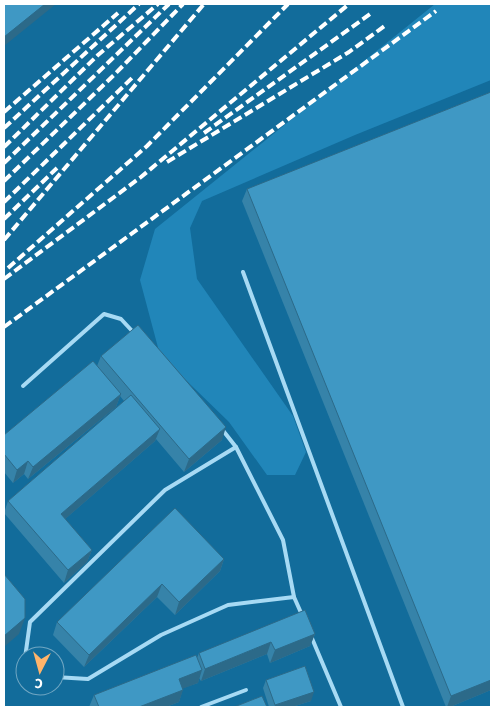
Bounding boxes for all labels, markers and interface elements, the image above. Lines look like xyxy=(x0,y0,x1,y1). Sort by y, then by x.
north arrow xyxy=(15,646,65,696)
text: С xyxy=(34,673,44,693)

